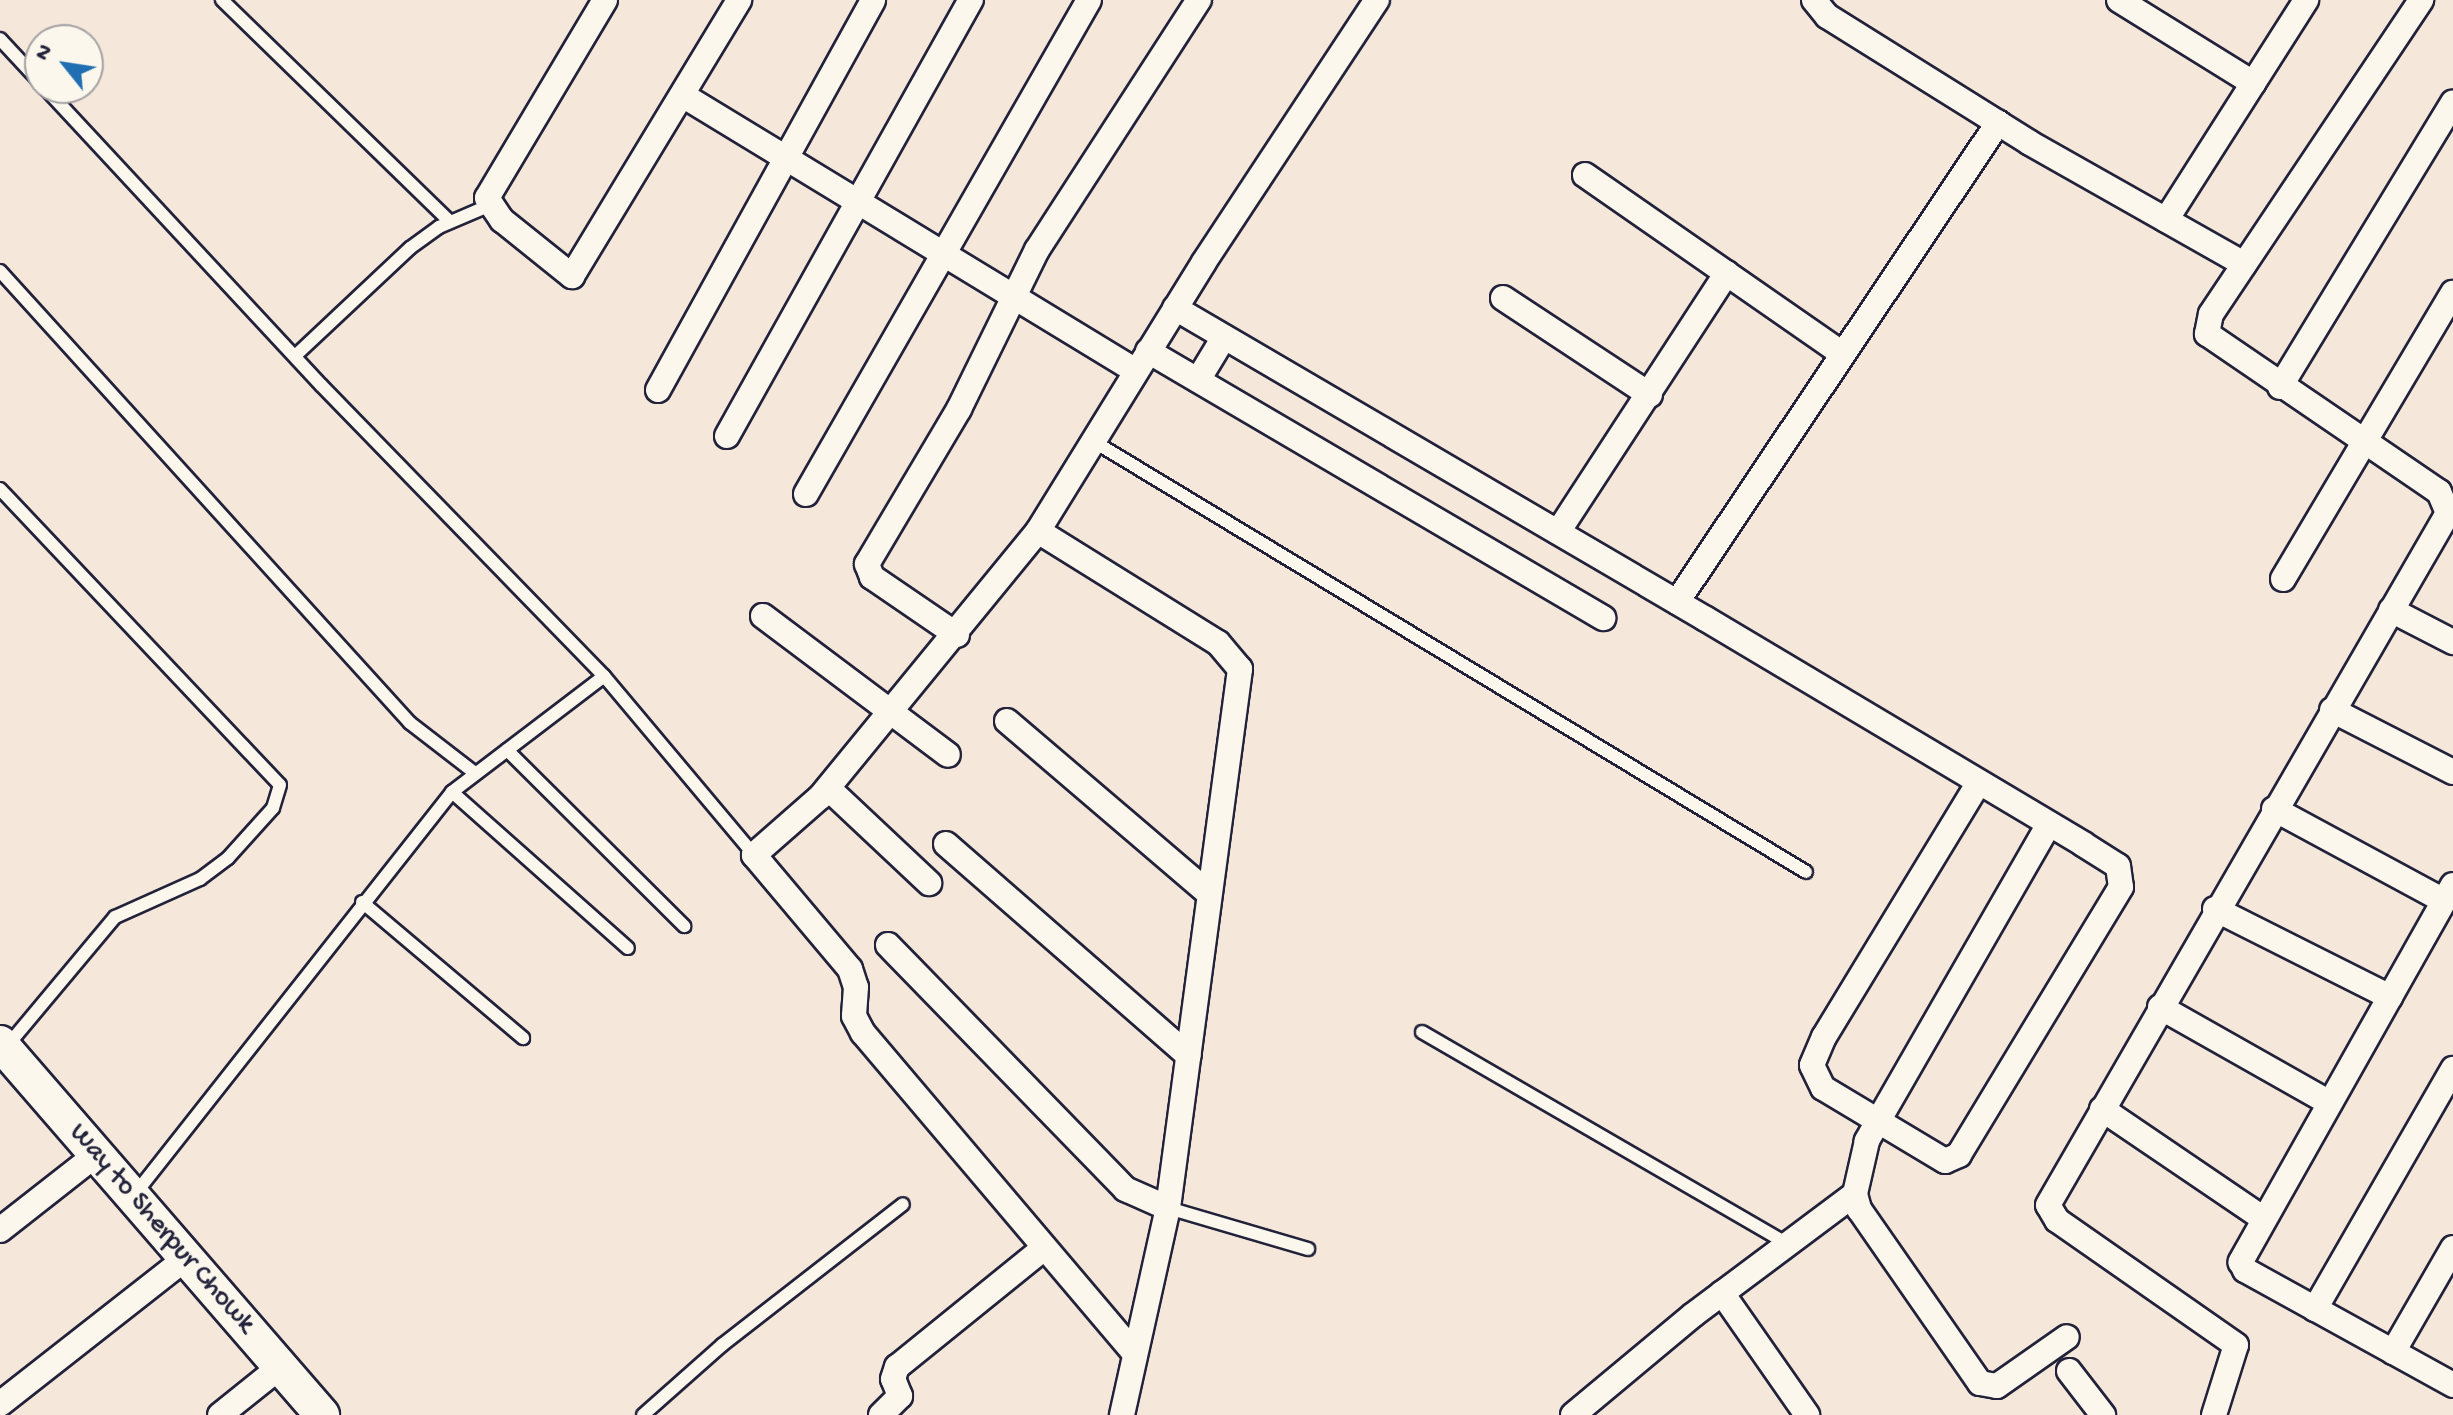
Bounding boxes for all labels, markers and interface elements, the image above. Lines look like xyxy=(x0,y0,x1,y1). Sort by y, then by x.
north arrow xyxy=(24,24,104,104)
text: N xyxy=(30,40,60,66)
street label: Way to Sherpur Chowk xyxy=(61,1117,261,1341)

